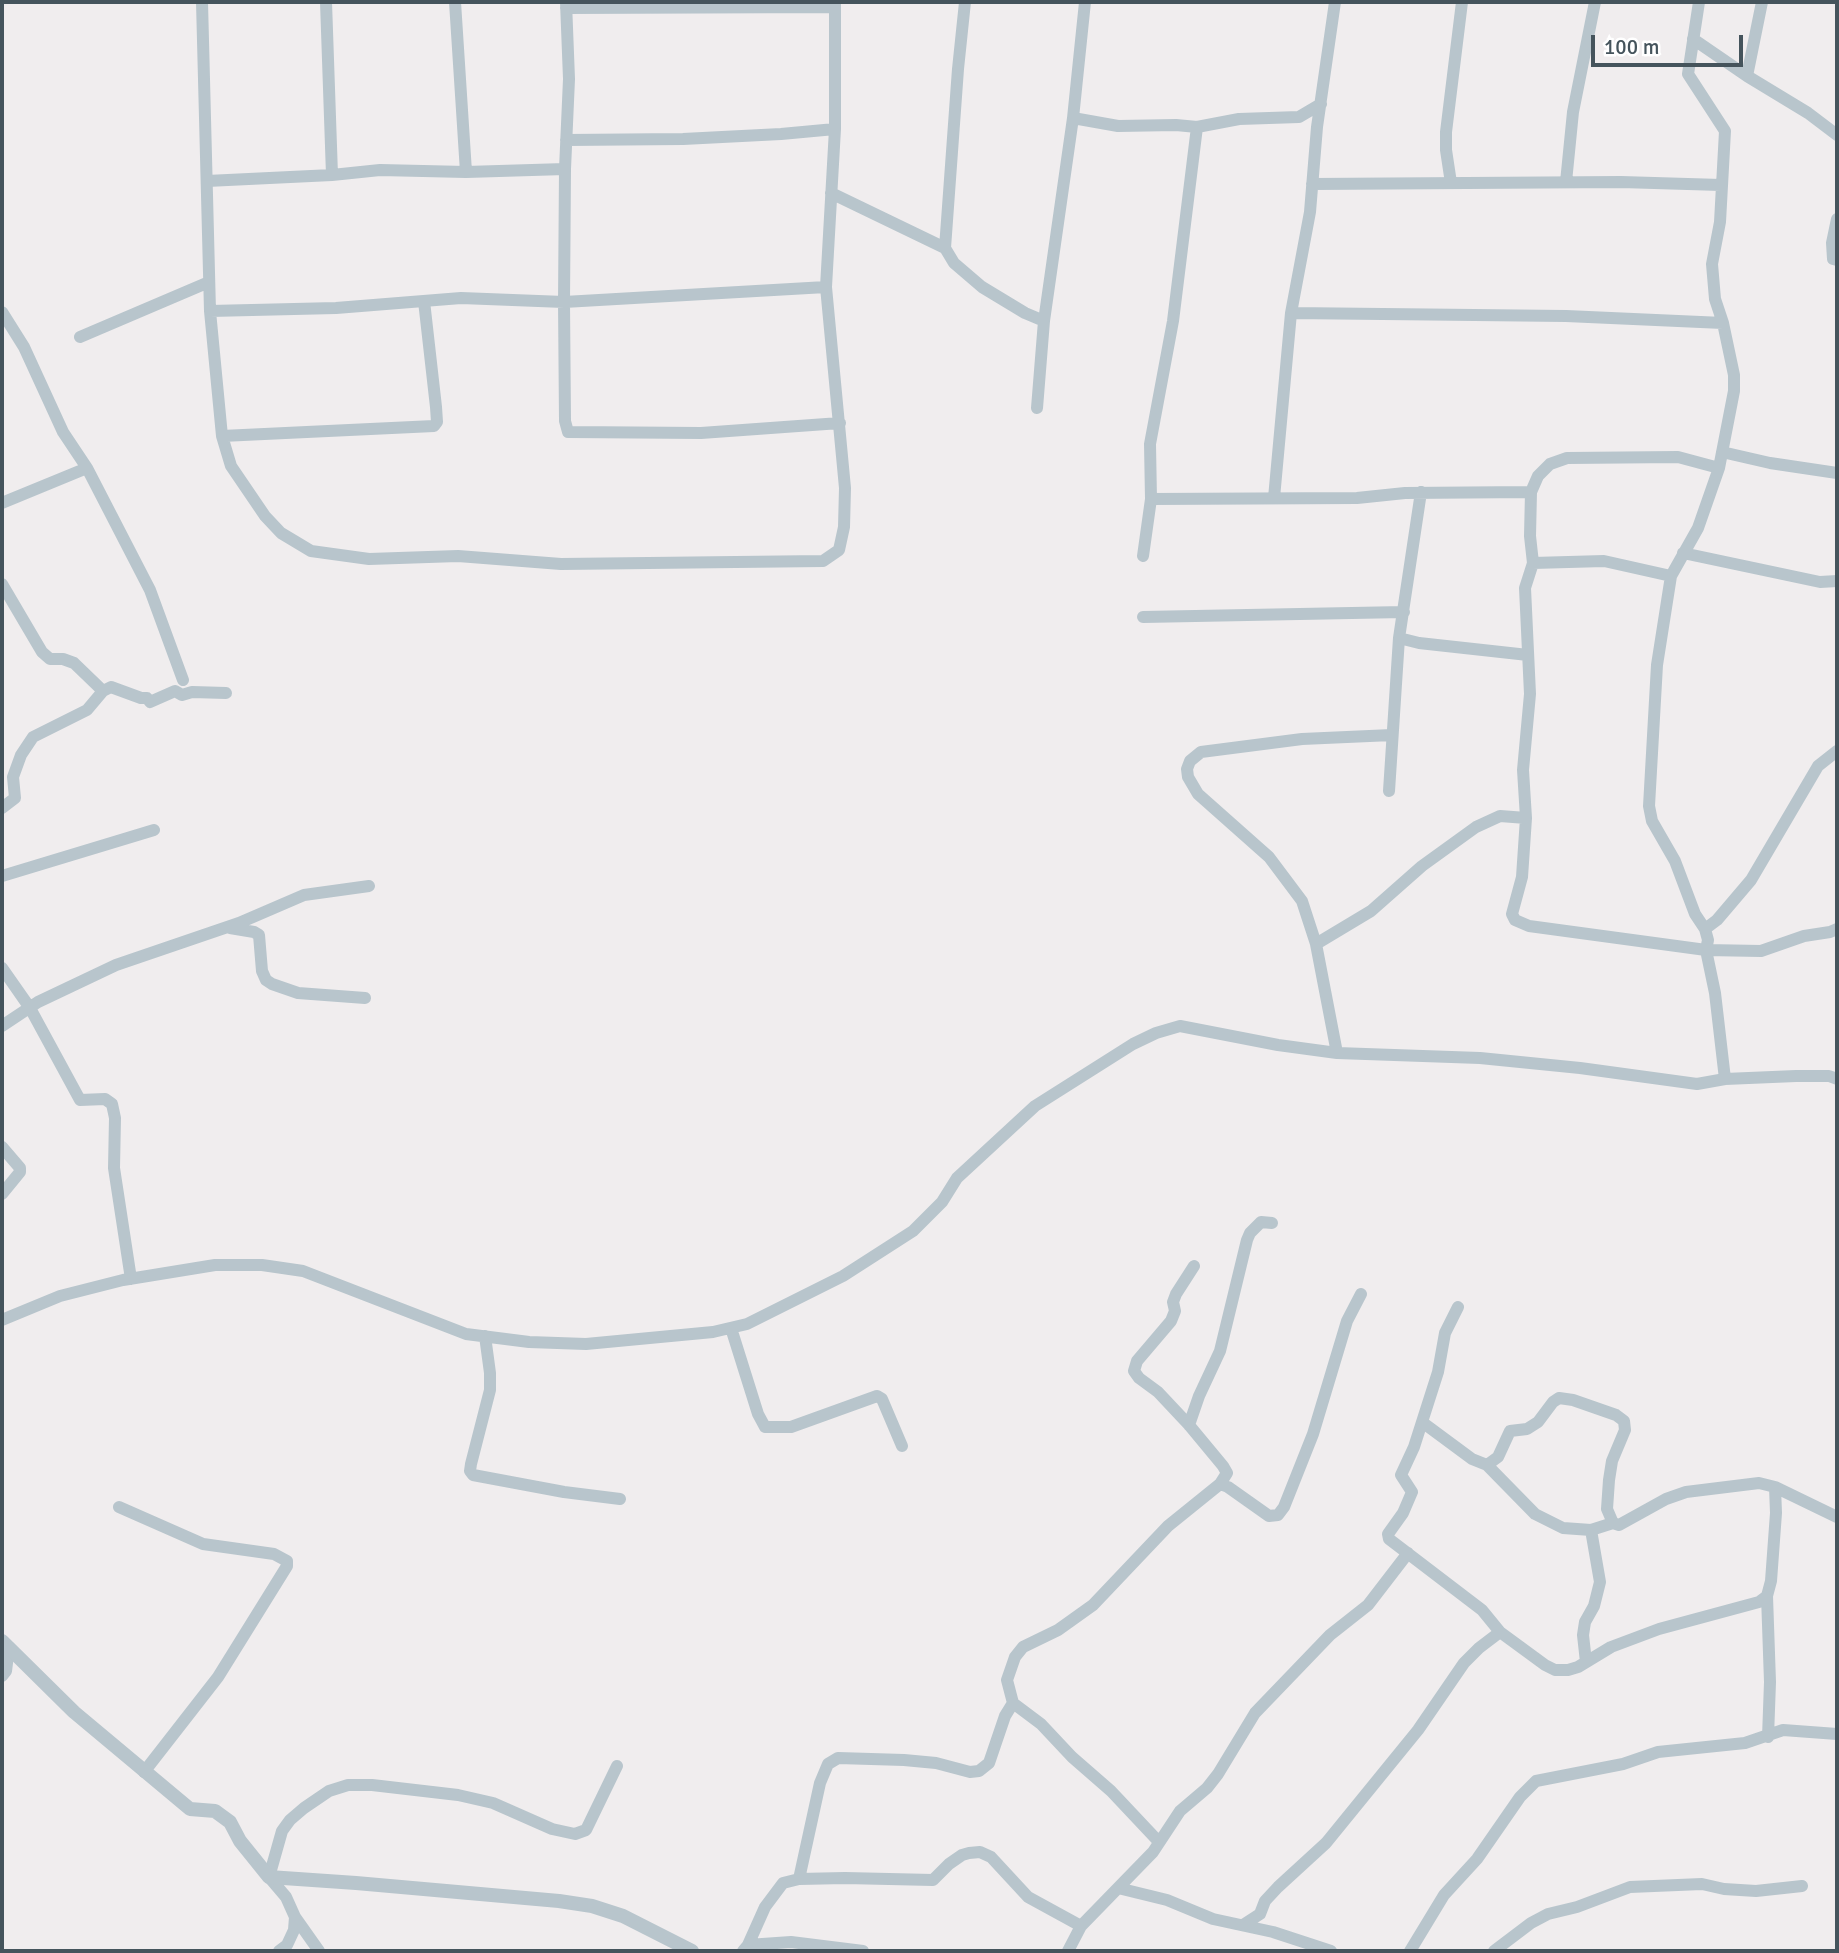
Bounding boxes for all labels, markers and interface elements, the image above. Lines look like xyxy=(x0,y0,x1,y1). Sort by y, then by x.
scale bar xyxy=(1594,21,1746,65)
text: 100 m xyxy=(1604,34,1659,60)

